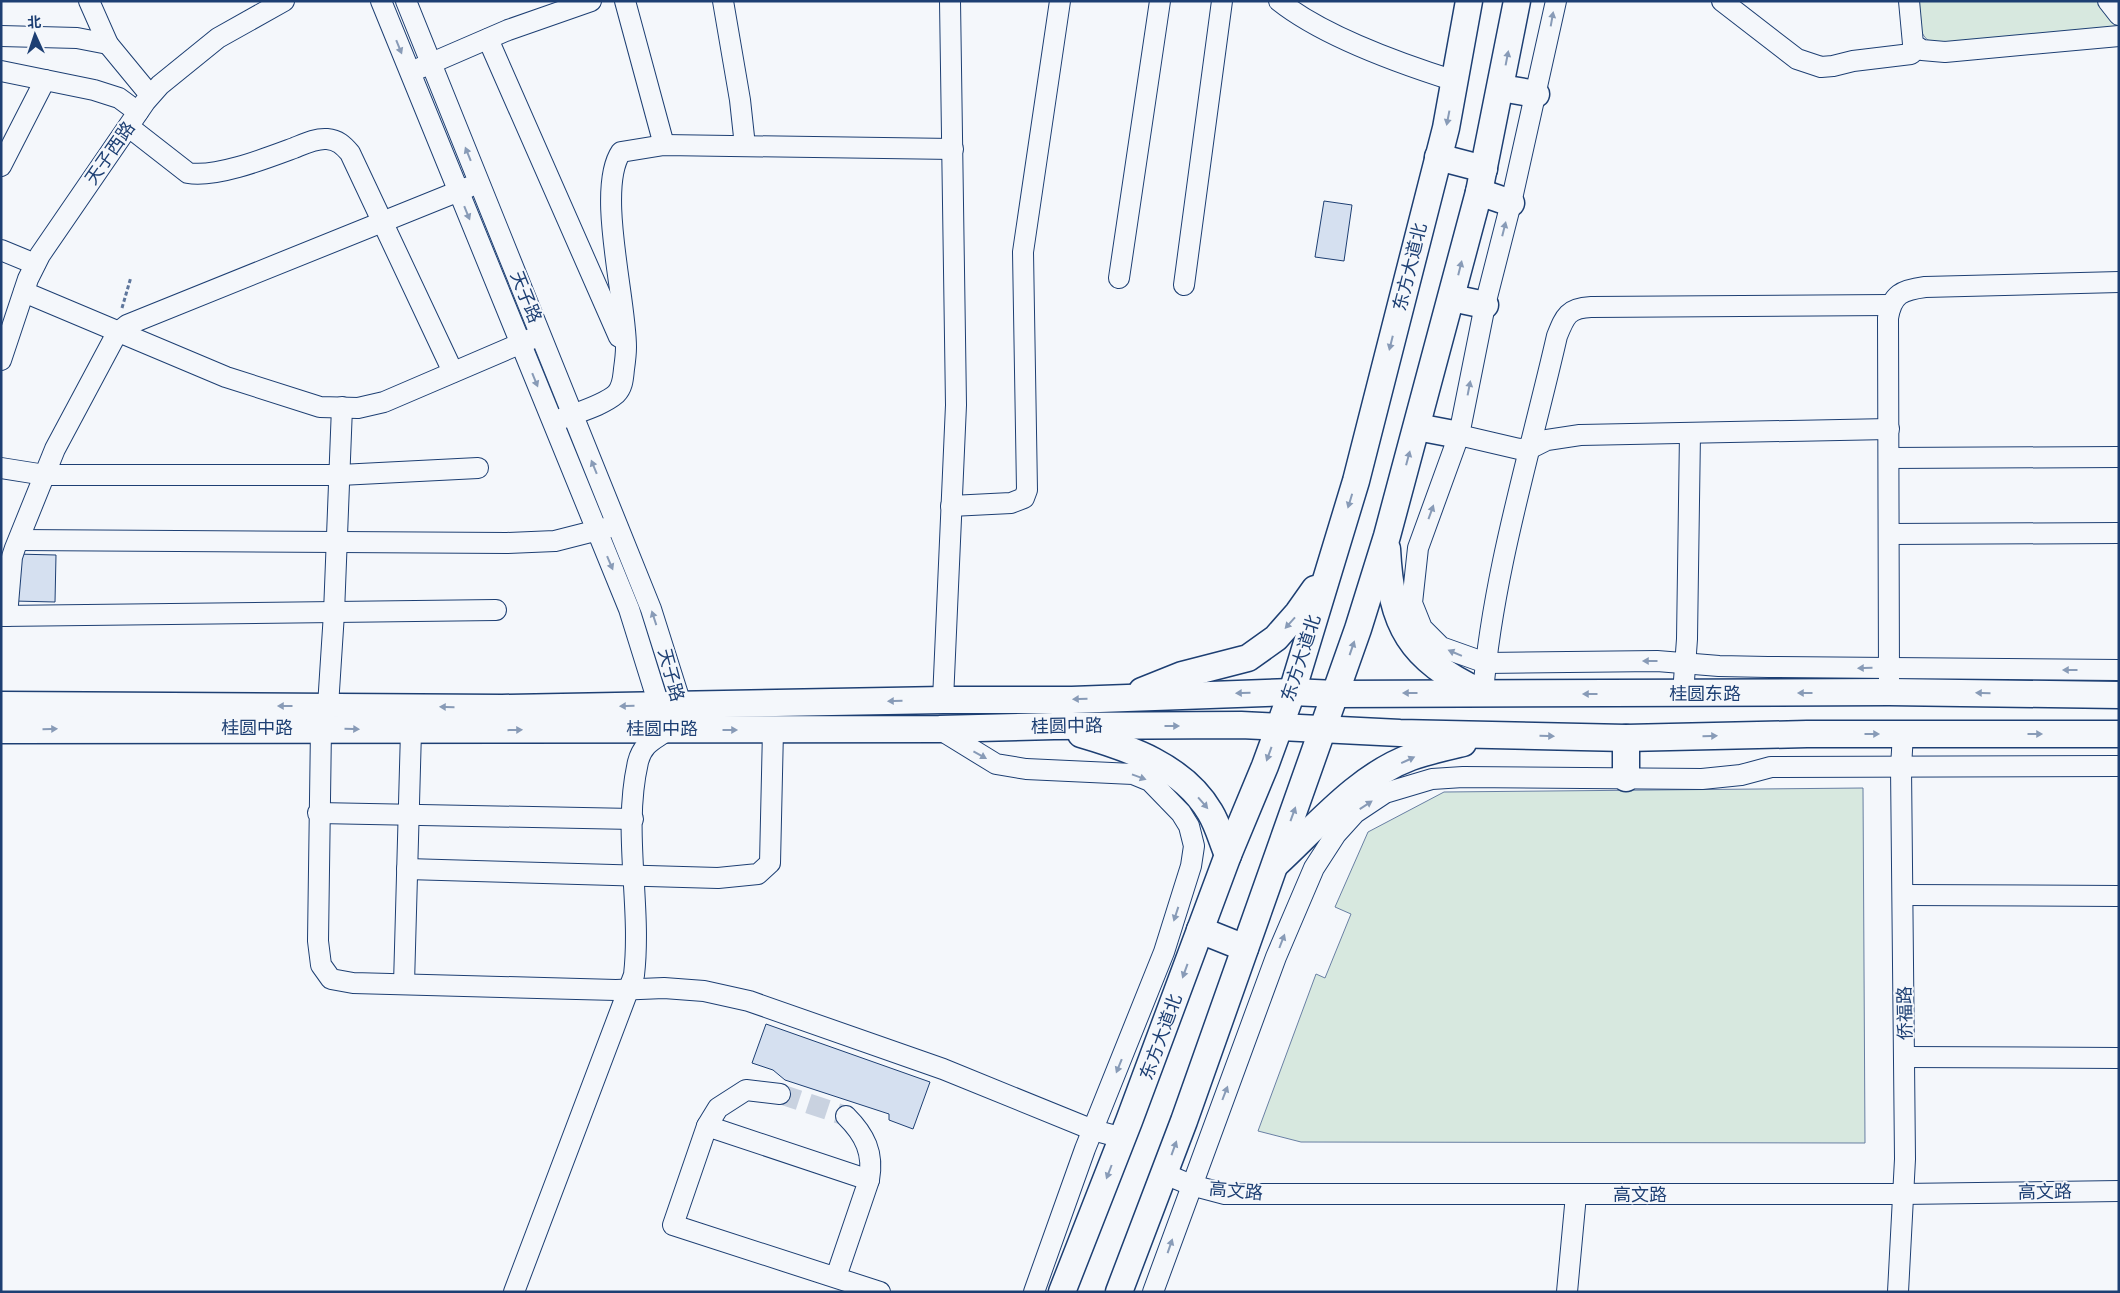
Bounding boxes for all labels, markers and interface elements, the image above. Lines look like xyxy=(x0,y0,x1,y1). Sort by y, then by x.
north arrow xyxy=(10,10,60,60)
one-way arrow xyxy=(1549,11,1557,27)
text: 北 xyxy=(27,13,42,30)
one-way arrow xyxy=(396,39,403,54)
one-way arrow xyxy=(1503,50,1511,66)
one-way arrow xyxy=(1444,110,1452,126)
street label: 天子西路 xyxy=(80,117,139,188)
one-way arrow xyxy=(464,146,472,161)
one-way arrow xyxy=(463,206,471,220)
street label: 东方大道北 xyxy=(1387,220,1431,313)
one-way arrow xyxy=(1500,222,1508,237)
one-way arrow xyxy=(1456,260,1464,275)
street label: 天子路 xyxy=(507,267,547,326)
one-way arrow xyxy=(1387,336,1395,351)
one-way arrow xyxy=(531,373,539,387)
one-way arrow xyxy=(1465,380,1473,395)
one-way arrow xyxy=(1404,451,1412,466)
one-way arrow xyxy=(590,460,598,474)
one-way arrow xyxy=(1346,493,1353,508)
one-way arrow xyxy=(1428,504,1435,519)
one-way arrow xyxy=(607,555,615,570)
one-way arrow xyxy=(650,610,658,625)
street label: 东方大道北 xyxy=(1276,611,1324,704)
one-way arrow xyxy=(1284,617,1295,630)
one-way arrow xyxy=(1349,640,1356,655)
street label: 天子路 xyxy=(654,646,690,704)
one-way arrow xyxy=(1448,648,1462,656)
one-way arrow xyxy=(1642,657,1658,665)
one-way arrow xyxy=(1857,664,1873,672)
one-way arrow xyxy=(2062,666,2078,674)
street label: 桂圆东路 xyxy=(1669,682,1741,704)
one-way arrow xyxy=(1402,689,1418,697)
one-way arrow xyxy=(1797,689,1813,697)
one-way arrow xyxy=(1974,689,1990,697)
one-way arrow xyxy=(1235,690,1251,698)
one-way arrow xyxy=(1582,690,1598,698)
one-way arrow xyxy=(1072,696,1088,704)
one-way arrow xyxy=(886,697,902,705)
one-way arrow xyxy=(277,702,293,710)
one-way arrow xyxy=(619,702,635,710)
one-way arrow xyxy=(439,703,455,711)
street label: 桂圆中路 xyxy=(1031,713,1103,737)
street label: 桂圆中路 xyxy=(221,716,293,738)
street label: 桂圆中路 xyxy=(626,717,698,739)
one-way arrow xyxy=(1165,722,1181,730)
one-way arrow xyxy=(42,725,58,733)
one-way arrow xyxy=(345,726,361,734)
one-way arrow xyxy=(507,726,523,734)
one-way arrow xyxy=(722,726,738,734)
one-way arrow xyxy=(1864,730,1880,738)
one-way arrow xyxy=(2027,730,2043,738)
one-way arrow xyxy=(1540,732,1556,740)
one-way arrow xyxy=(1702,732,1718,740)
one-way arrow xyxy=(1265,747,1273,762)
one-way arrow xyxy=(973,751,986,760)
one-way arrow xyxy=(1401,755,1415,763)
one-way arrow xyxy=(1132,773,1147,781)
one-way arrow xyxy=(1197,796,1208,809)
one-way arrow xyxy=(1360,800,1373,810)
one-way arrow xyxy=(1289,806,1297,821)
one-way arrow xyxy=(1171,906,1179,921)
one-way arrow xyxy=(1279,934,1287,948)
one-way arrow xyxy=(1181,963,1188,978)
street label: 侨福路 xyxy=(1893,986,1915,1040)
street label: 东方大道北 xyxy=(1134,991,1186,1083)
one-way arrow xyxy=(1115,1059,1123,1074)
one-way arrow xyxy=(1221,1085,1229,1100)
one-way arrow xyxy=(1171,1141,1178,1156)
one-way arrow xyxy=(1105,1165,1113,1179)
street label: 高文路 xyxy=(1208,1177,1264,1203)
street label: 高文路 xyxy=(2018,1180,2072,1202)
street label: 高文路 xyxy=(1613,1183,1667,1205)
one-way arrow xyxy=(1166,1238,1174,1253)

